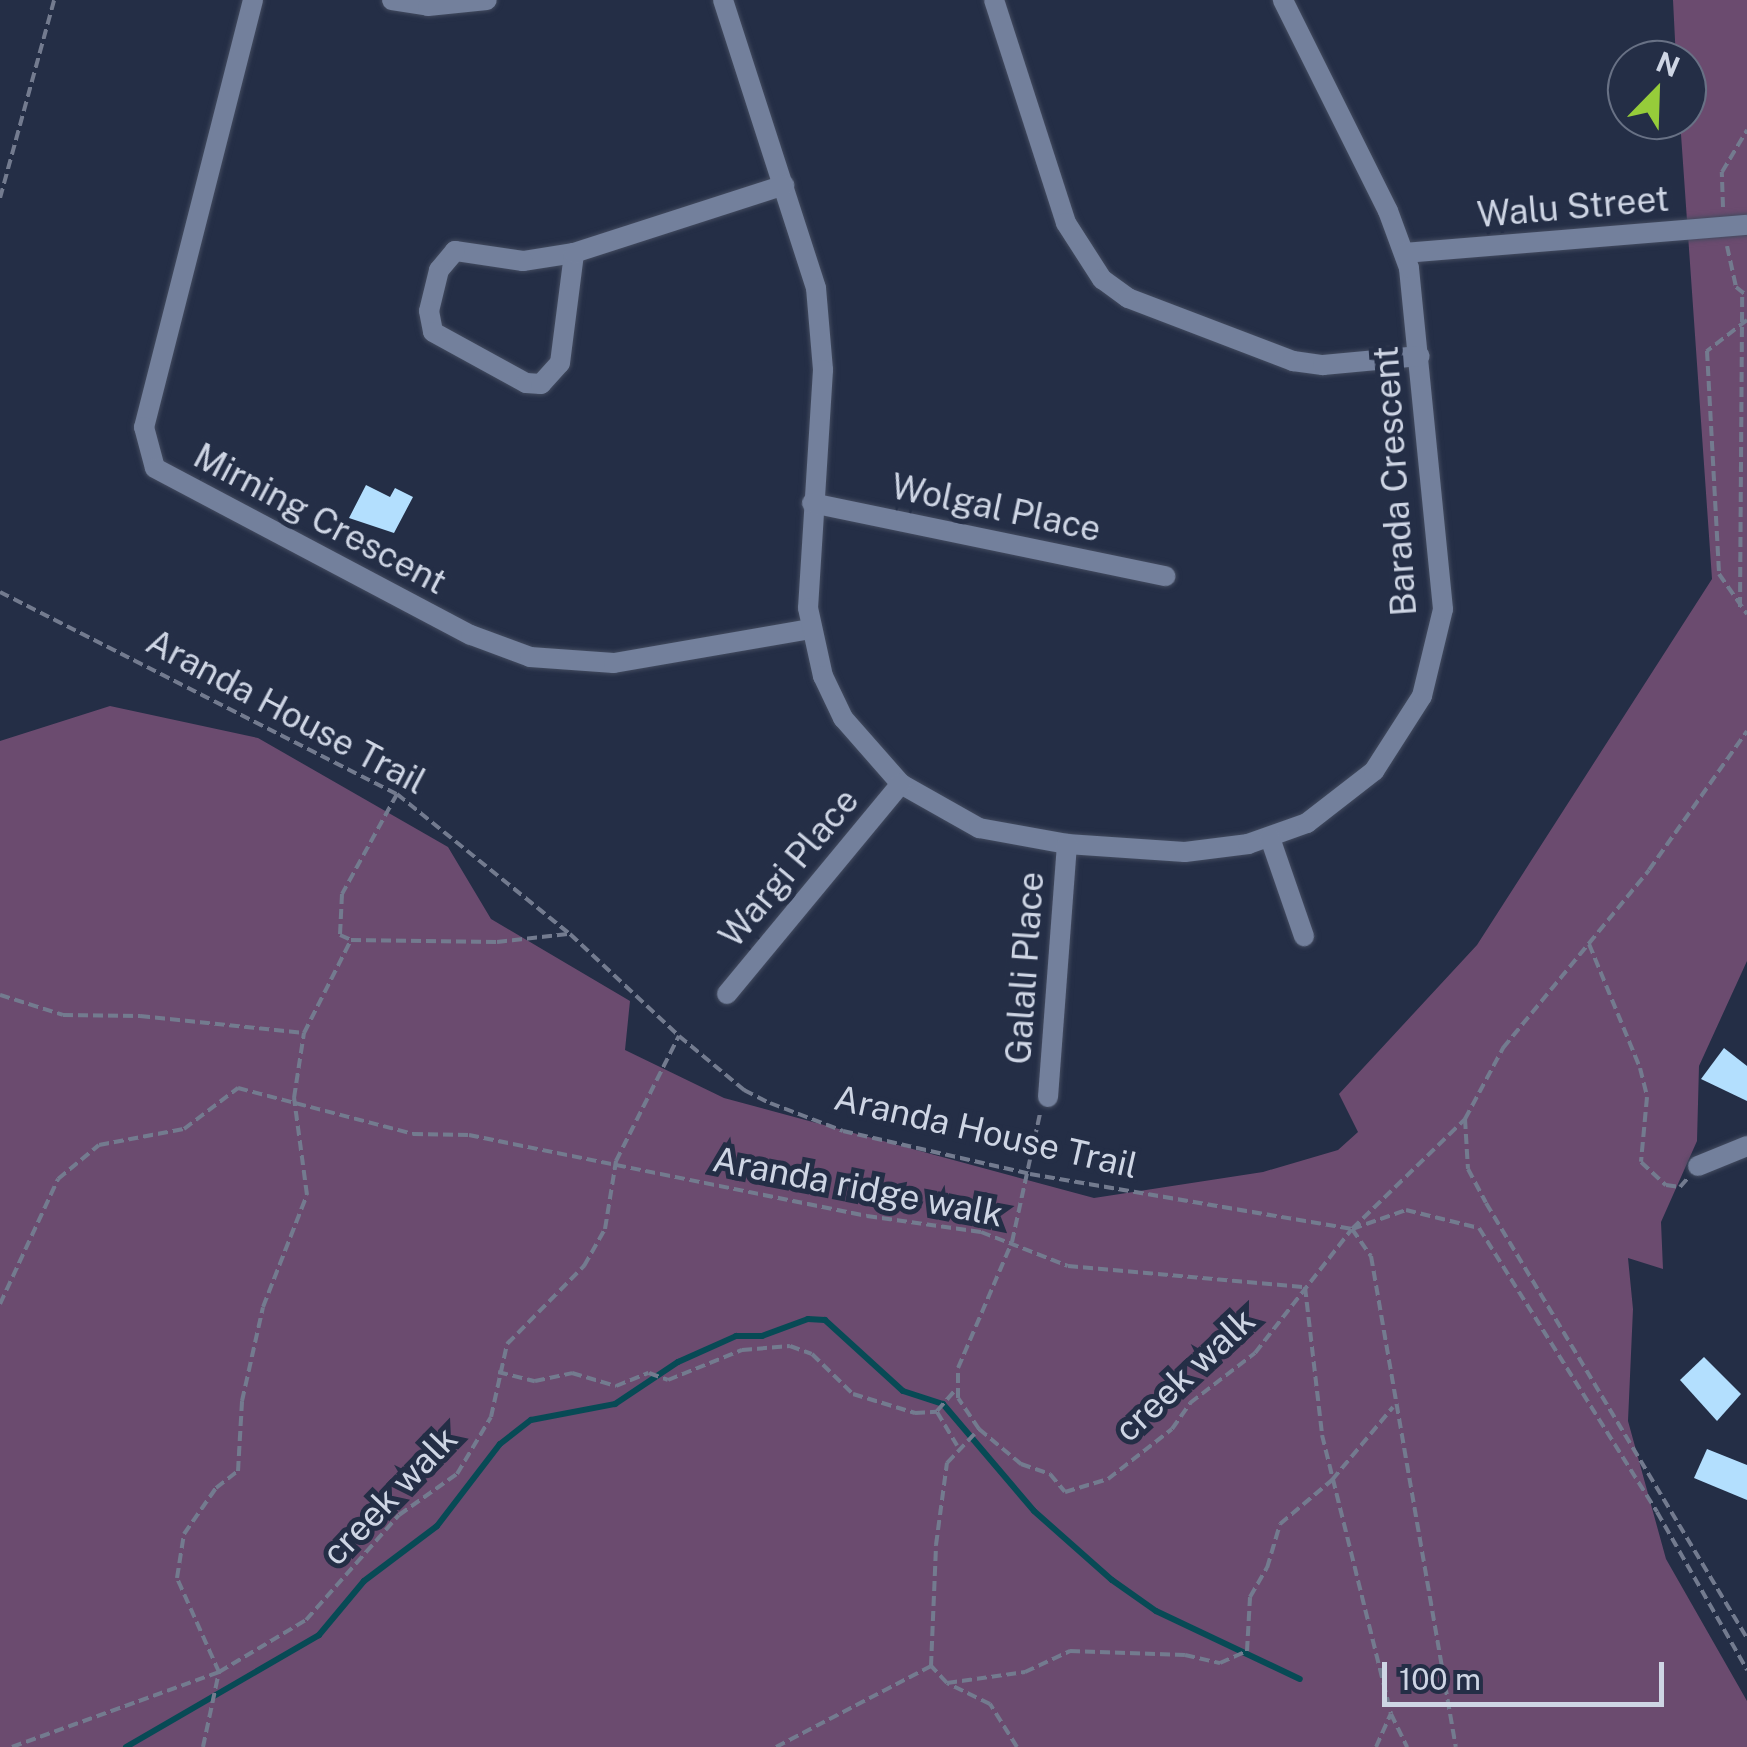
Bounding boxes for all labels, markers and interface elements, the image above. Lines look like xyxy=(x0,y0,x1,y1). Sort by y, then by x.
north arrow xyxy=(1607,40,1707,140)
text: N xyxy=(1652,44,1685,83)
street label: Walu Street xyxy=(1475,178,1671,236)
street label: Barada Crescent xyxy=(1365,345,1425,617)
street label: Mirning Crescent xyxy=(187,435,453,603)
street label: Wolgal Place xyxy=(887,465,1105,551)
street label: Aranda House Trail xyxy=(139,621,433,803)
street label: Wargi Place xyxy=(711,780,867,956)
street label: Galali Place xyxy=(997,870,1053,1066)
street label: Aranda House Trail xyxy=(830,1077,1142,1187)
street label: Aranda ridge walk xyxy=(709,1138,1007,1236)
street label: creek walk xyxy=(1106,1300,1264,1450)
street label: creek walk xyxy=(314,1418,466,1574)
scale bar xyxy=(1387,1642,1670,1704)
text: 100 m xyxy=(1399,1661,1481,1697)

